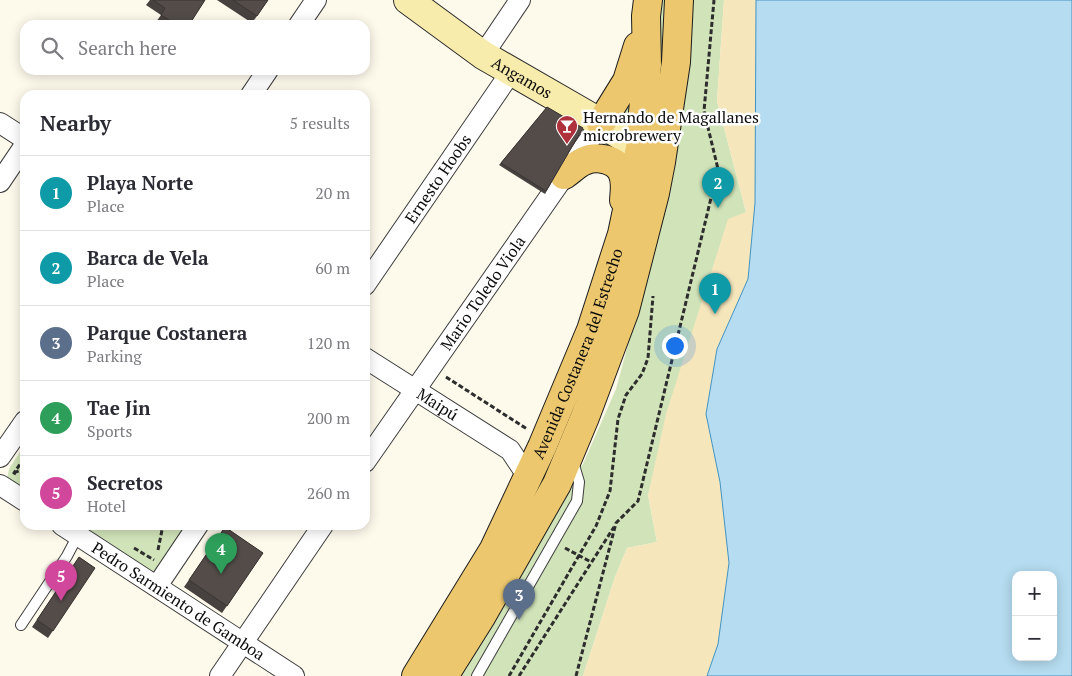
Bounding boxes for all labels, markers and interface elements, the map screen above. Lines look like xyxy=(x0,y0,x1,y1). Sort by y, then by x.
search box xyxy=(20,20,370,75)
icon: search xyxy=(38,34,66,62)
text: Search here xyxy=(78,35,177,60)
street label: Angamos xyxy=(488,51,556,104)
place label: Hernando de Magallanes microbrewery xyxy=(583,106,759,146)
text: Nearby xyxy=(40,109,111,137)
text: 5 results xyxy=(290,112,350,134)
bar icon: Hernando de Magallanes microbrewery xyxy=(555,114,579,145)
street label: Ernesto Hoobs xyxy=(400,130,476,228)
pin: 2 xyxy=(702,167,734,208)
text: Playa Norte xyxy=(87,170,193,195)
text: 1 xyxy=(51,182,61,204)
text: 20 m xyxy=(315,182,350,204)
text: Place xyxy=(87,195,125,217)
street label: Mario Toledo Viola xyxy=(435,231,530,355)
text: Barca de Vela xyxy=(87,245,209,270)
street label: Avenida Costanera del Estrecho xyxy=(527,245,628,462)
text: 2 xyxy=(51,257,61,279)
text: 60 m xyxy=(315,257,350,279)
text: Place xyxy=(87,270,125,292)
pin: 1 xyxy=(699,273,731,314)
text: Parque Costanera xyxy=(87,320,247,345)
text: 3 xyxy=(51,332,61,354)
text: 120 m xyxy=(307,332,350,354)
your location xyxy=(662,333,688,359)
text: Parking xyxy=(87,345,142,367)
street label: Maipú xyxy=(413,383,463,425)
text: Tae Jin xyxy=(87,395,151,420)
text: 4 xyxy=(51,407,61,429)
text: 200 m xyxy=(307,407,350,429)
text: Sports xyxy=(87,420,133,442)
text: Secretos xyxy=(87,470,163,495)
text: 5 xyxy=(51,482,61,504)
text: 260 m xyxy=(307,482,350,504)
text: Hotel xyxy=(87,495,126,517)
pin: 4 xyxy=(205,533,237,574)
street label: Pedro Sarmiento de Gamboa xyxy=(88,536,269,665)
pin: 5 xyxy=(45,560,77,601)
map controls xyxy=(1012,571,1057,661)
button: + xyxy=(1012,571,1057,616)
pin: 3 xyxy=(503,579,535,620)
button: − xyxy=(1012,616,1057,661)

